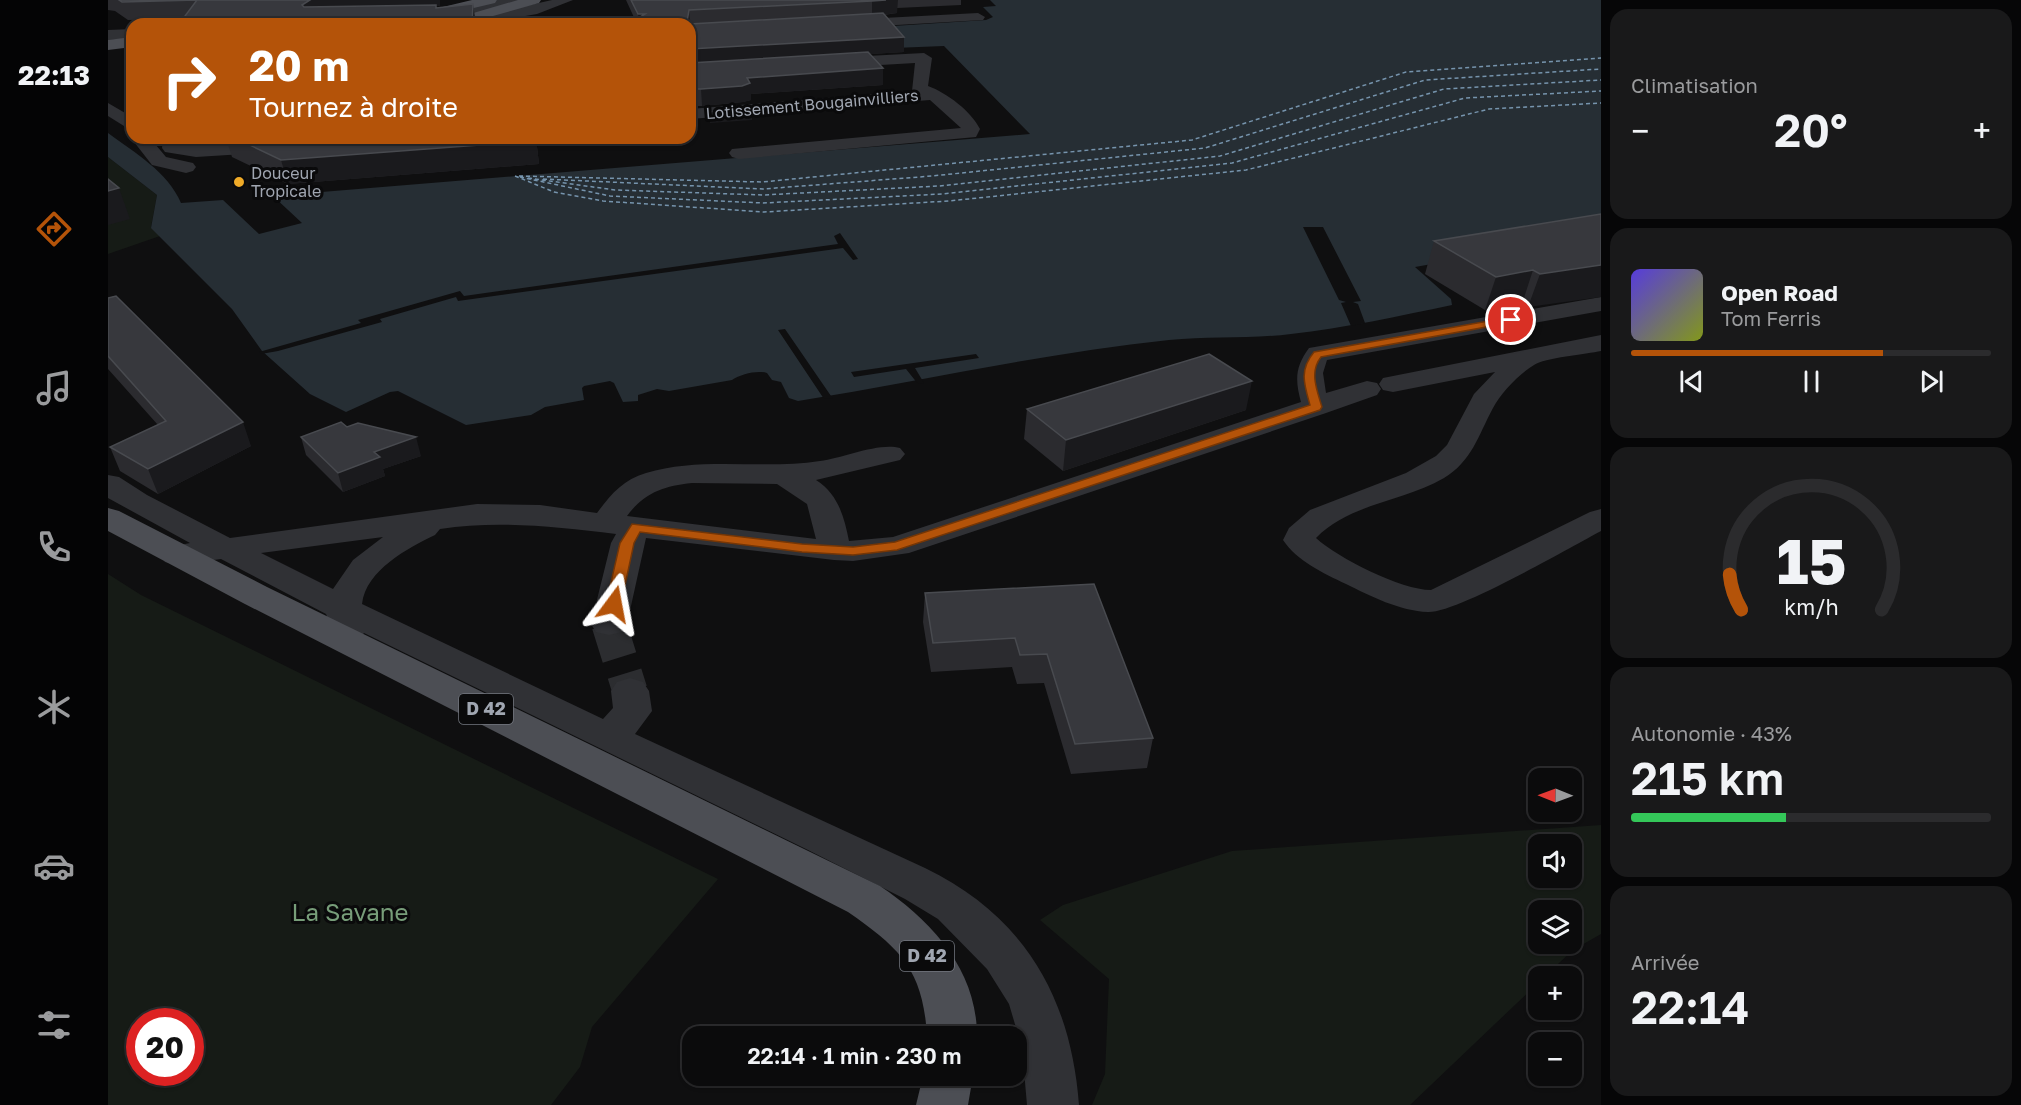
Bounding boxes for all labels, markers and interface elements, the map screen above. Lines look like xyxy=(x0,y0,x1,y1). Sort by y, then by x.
text: 20 m xyxy=(249,40,349,90)
icon: right xyxy=(150,42,228,120)
text: 22:13 xyxy=(18,59,90,91)
text: Climatisation xyxy=(1631,73,1758,97)
street label: Lotissement Bougainvilliers xyxy=(705,85,919,123)
text: Tournez à droite xyxy=(249,91,458,123)
text: 20° xyxy=(1774,103,1848,157)
text: − xyxy=(1631,111,1649,150)
text: + xyxy=(1973,111,1991,150)
place label: Douceur Tropicale xyxy=(251,163,321,201)
marker: Douceur Tropicale xyxy=(232,175,246,189)
icon: directions xyxy=(33,208,75,250)
text: Open Road xyxy=(1721,279,1838,306)
pin xyxy=(1485,294,1536,345)
icon: arrive xyxy=(1494,303,1527,336)
text: Tom Ferris xyxy=(1721,306,1821,330)
icon: previous xyxy=(1675,365,1708,398)
icon: pause xyxy=(1795,365,1828,398)
icon: next xyxy=(1915,365,1948,398)
icon: music xyxy=(33,367,75,409)
text: 15 xyxy=(1776,523,1846,598)
icon: phone xyxy=(33,526,75,568)
position arrow xyxy=(582,572,646,636)
text: km/h xyxy=(1784,594,1838,620)
icon: climate xyxy=(33,686,75,728)
road number: D 42 xyxy=(459,694,513,724)
text: Autonomie · 43% xyxy=(1631,721,1792,745)
text: 215 km xyxy=(1631,751,1784,805)
north arrow xyxy=(1528,768,1582,822)
map controls xyxy=(1528,768,1582,1086)
button: sound xyxy=(1528,834,1582,888)
icon: car xyxy=(33,845,75,887)
park label: La Savane xyxy=(292,897,408,926)
button: layers xyxy=(1528,900,1582,954)
road number: D 42 xyxy=(900,941,954,971)
text: Arrivée xyxy=(1631,950,1699,974)
button: + xyxy=(1528,966,1582,1020)
text: 22:14 xyxy=(1631,980,1750,1034)
icon: filters xyxy=(33,1004,75,1046)
speed limit sign: 20 xyxy=(126,1008,204,1086)
button: − xyxy=(1528,1032,1582,1086)
text: 22:14 · 1 min · 230 m xyxy=(747,1042,962,1069)

